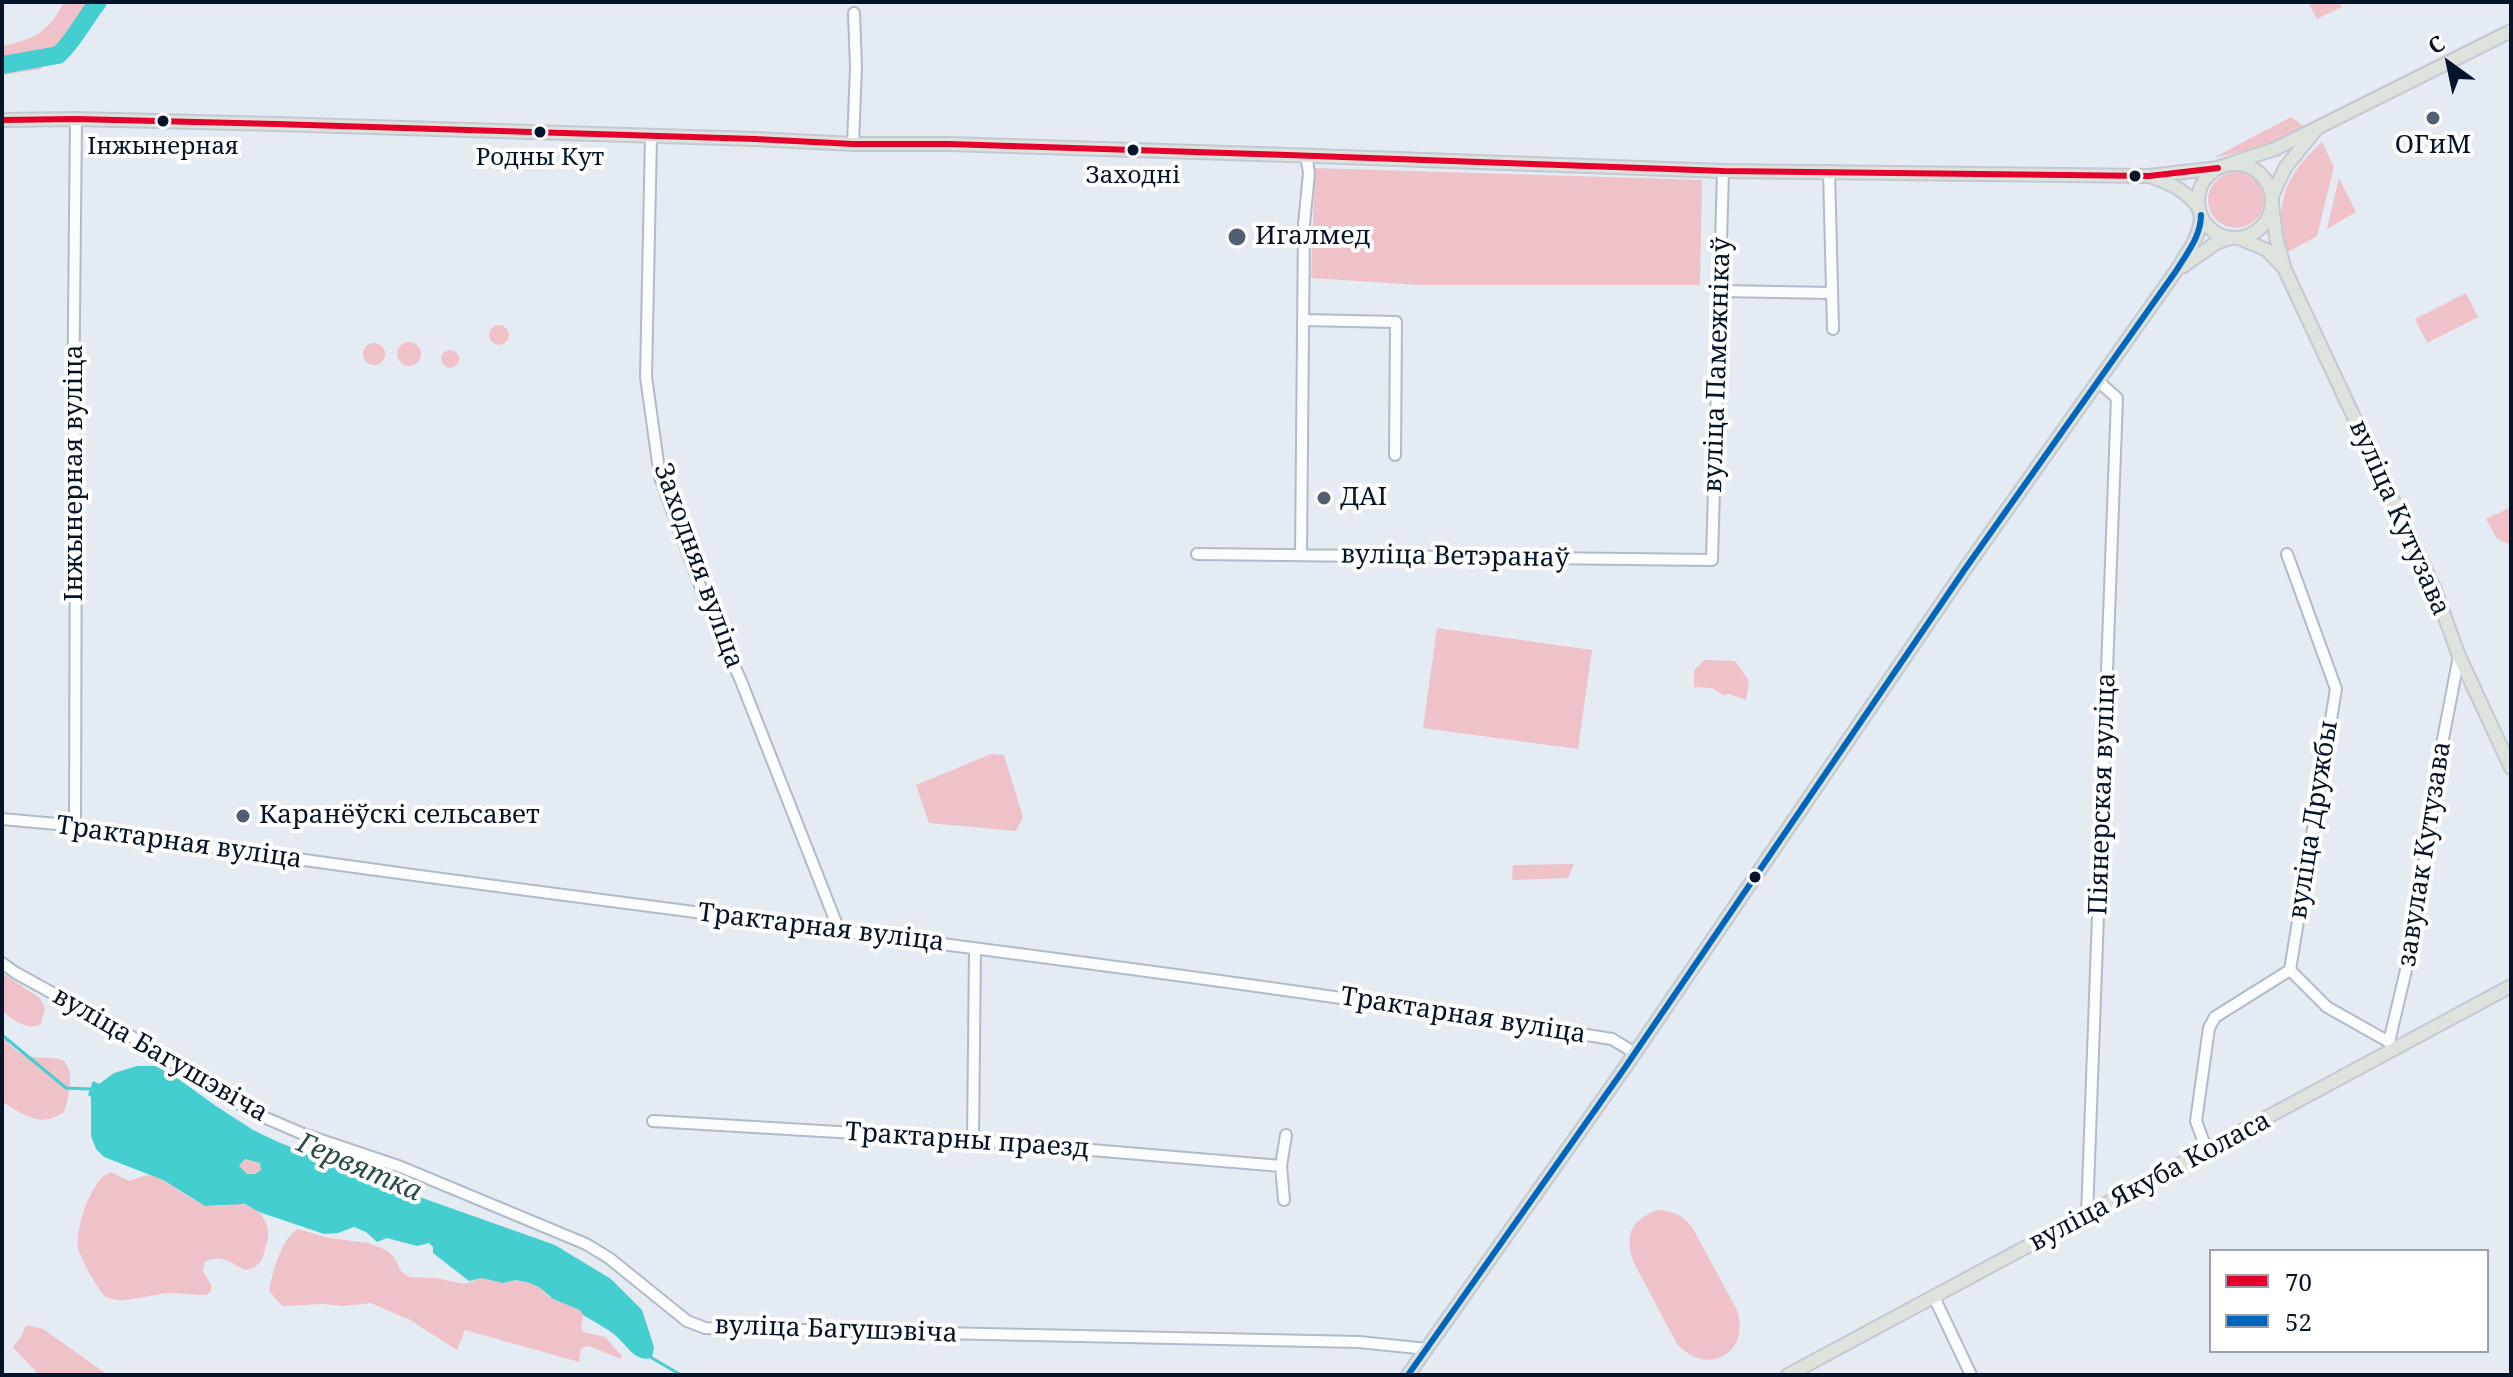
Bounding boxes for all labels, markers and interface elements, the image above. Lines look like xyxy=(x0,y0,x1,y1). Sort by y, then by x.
north arrow xyxy=(2409,24,2489,104)
text: С xyxy=(2422,27,2450,60)
marker: ОГиМ xyxy=(2424,109,2442,127)
marker: Інжынерная xyxy=(155,113,171,129)
marker: Родны Кут xyxy=(532,124,548,140)
place label: ОГиМ xyxy=(2395,130,2471,162)
place label: Інжынерная xyxy=(87,133,239,161)
marker: Заходні xyxy=(1125,142,1141,158)
place label: Родны Кут xyxy=(476,144,604,172)
place label: Заходні xyxy=(1086,162,1180,190)
unlabelled marker xyxy=(2127,168,2143,184)
place label: Игалмед xyxy=(1255,221,1370,253)
marker: Игалмед xyxy=(1226,226,1248,248)
street label: вуліца Памежнікаў xyxy=(1698,237,1738,493)
street label: Інжынерная вуліца xyxy=(59,345,91,601)
street label: вуліца Кутузава xyxy=(2342,415,2456,621)
street label: Заходняя вуліца xyxy=(646,459,750,673)
place label: ДАІ xyxy=(1340,482,1387,514)
marker: ДАІ xyxy=(1315,489,1333,507)
street label: вуліца Ветэранаў xyxy=(1340,539,1570,575)
street label: Піянерская вуліца xyxy=(2083,672,2123,916)
street label: вуліца Дружбы xyxy=(2283,718,2345,922)
street label: завулак Кутузава xyxy=(2392,739,2458,969)
place label: Каранёўскі сельсавет xyxy=(259,800,540,832)
marker: Каранёўскі сельсавет xyxy=(234,807,252,825)
street label: Трактарная вуліца xyxy=(54,810,304,876)
unlabelled marker xyxy=(1747,869,1763,885)
street label: Трактарная вуліца xyxy=(696,897,946,959)
street label: вуліца Багушэвіча xyxy=(47,981,273,1129)
street label: Трактарная вуліца xyxy=(1338,981,1588,1051)
street label: вуліца Якуба Коласа xyxy=(2024,1105,2276,1259)
street label: Трактарны праезд xyxy=(844,1117,1090,1165)
water label: Гервятка xyxy=(292,1127,426,1209)
legend xyxy=(2209,1249,2489,1353)
text: 70 xyxy=(2285,1265,2312,1298)
text: 52 xyxy=(2285,1305,2312,1338)
street label: вуліца Багушэвіча xyxy=(714,1310,958,1350)

